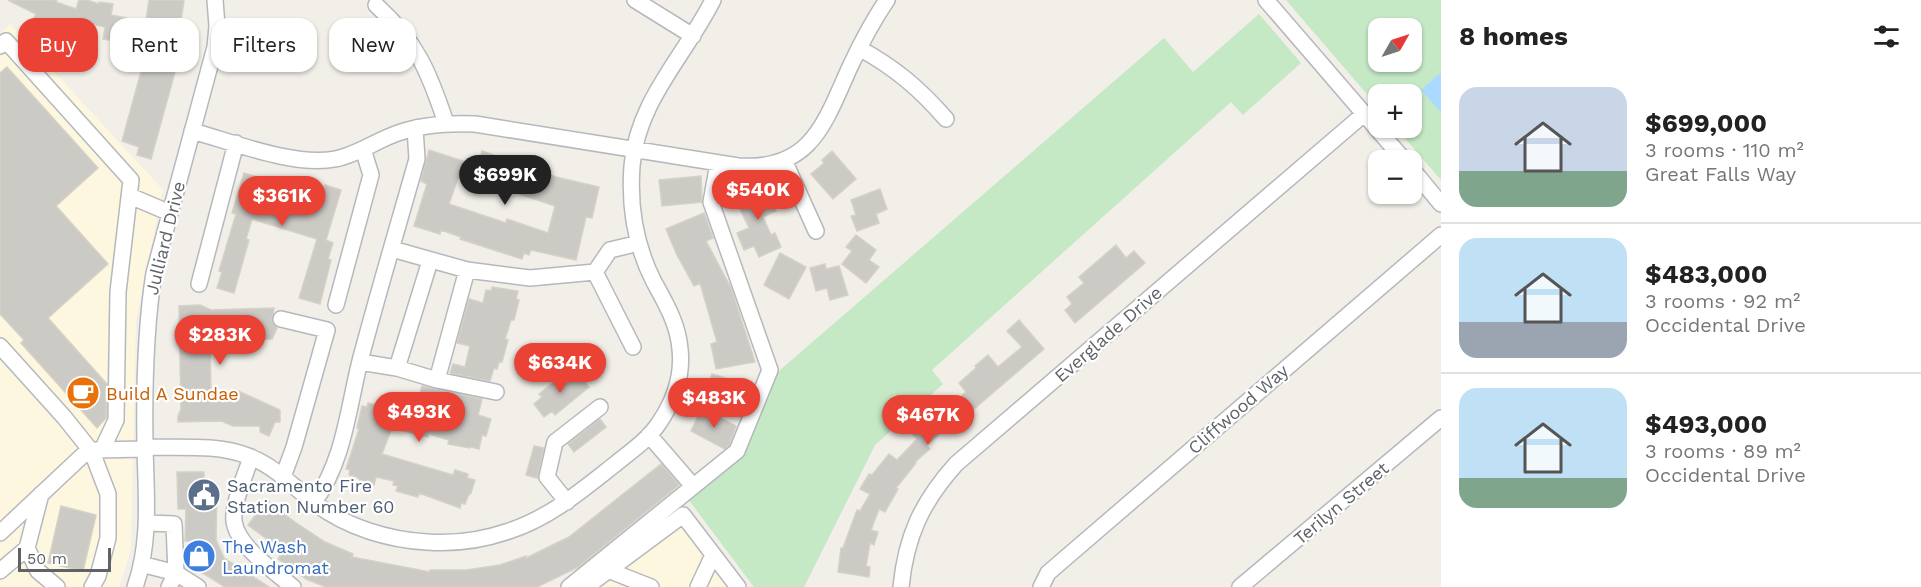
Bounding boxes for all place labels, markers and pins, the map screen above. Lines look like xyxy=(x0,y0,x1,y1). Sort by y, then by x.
pin: $699K xyxy=(463,155,547,206)
pin: $540K xyxy=(716,170,800,221)
pin: $361K xyxy=(240,176,324,227)
pin: $283K xyxy=(178,315,262,366)
pin: $634K xyxy=(518,343,602,394)
cafe icon: Build A Sundae xyxy=(65,375,101,411)
pin: $483K xyxy=(672,378,756,429)
place label: Build A Sundae xyxy=(106,383,239,404)
pin: $493K xyxy=(377,392,461,443)
pin: $467K xyxy=(886,395,970,446)
place label: Sacramento Fire Station Number 60 xyxy=(227,475,395,517)
public building icon: Sacramento Fire Station Number 60 xyxy=(186,477,222,513)
place label: The Wash Laundromat xyxy=(222,536,329,578)
shop icon: The Wash Laundromat xyxy=(181,538,217,574)

